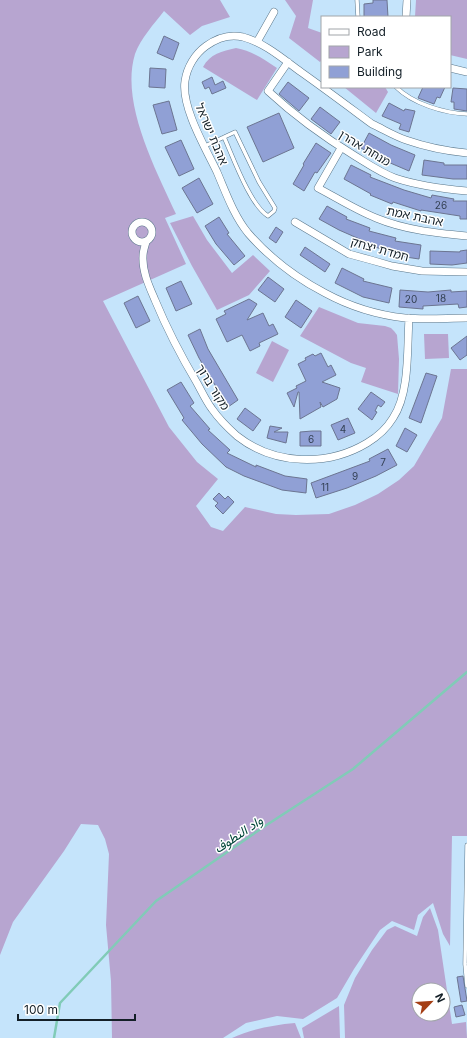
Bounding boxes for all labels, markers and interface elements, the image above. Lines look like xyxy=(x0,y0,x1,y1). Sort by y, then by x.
legend xyxy=(321,16,451,88)
text: Road xyxy=(357,24,386,39)
text: Park xyxy=(357,44,383,59)
text: Building xyxy=(357,64,402,79)
street label: אהבת ישראל xyxy=(192,101,232,168)
street label: מנחת אהרן xyxy=(337,127,394,169)
house number: 26 xyxy=(435,199,447,211)
street label: אהבת אמת xyxy=(385,203,445,229)
street label: חמדת יצחק xyxy=(349,234,411,264)
house number: 18 xyxy=(436,292,446,304)
house number: 20 xyxy=(405,293,417,305)
street label: מקור ברוך xyxy=(193,361,233,413)
house number: 4 xyxy=(340,423,346,435)
house number: 6 xyxy=(308,433,314,445)
house number: 7 xyxy=(380,456,386,468)
house number: 9 xyxy=(352,470,358,482)
house number: 11 xyxy=(321,481,329,493)
water label: واد النطوف xyxy=(210,812,266,857)
north arrow xyxy=(411,982,451,1022)
text: N xyxy=(432,991,448,1005)
scale bar xyxy=(18,996,135,1022)
text: 100 m xyxy=(24,1002,58,1017)

